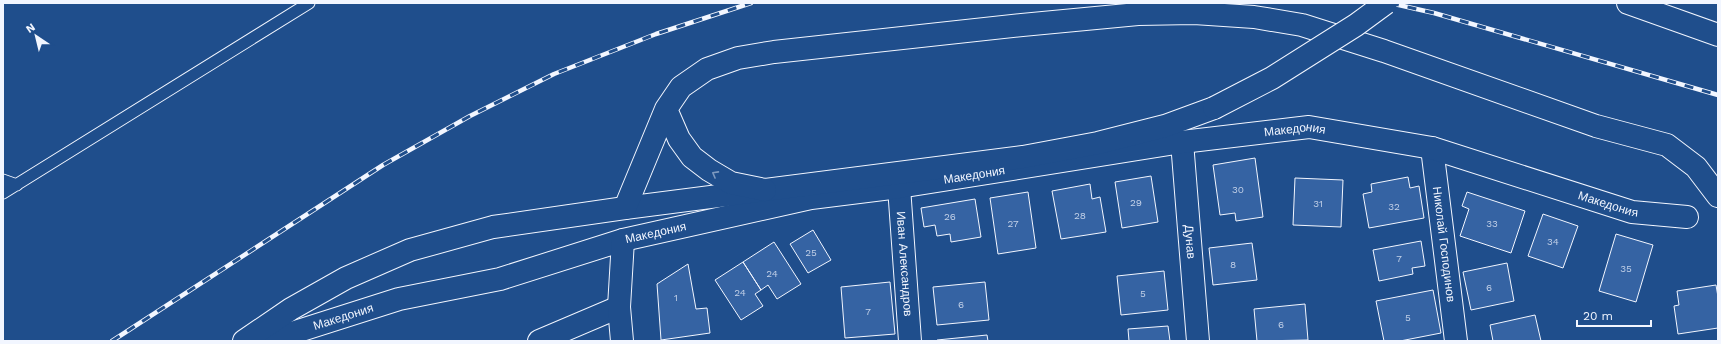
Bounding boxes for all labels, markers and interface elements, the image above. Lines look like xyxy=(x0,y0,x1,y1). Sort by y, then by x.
north arrow xyxy=(16,16,56,56)
text: N xyxy=(23,21,38,36)
street label: Македония xyxy=(1263,120,1327,139)
street label: Македония xyxy=(942,163,1006,187)
one-way arrow xyxy=(712,171,719,178)
house number: 30 xyxy=(1232,184,1244,195)
street label: Николай Господинов xyxy=(1430,186,1458,303)
street label: Македония xyxy=(1576,188,1639,220)
house number: 29 xyxy=(1130,197,1142,208)
house number: 31 xyxy=(1313,198,1323,209)
house number: 32 xyxy=(1388,201,1400,212)
house number: 28 xyxy=(1074,210,1086,221)
street label: Иван Александров xyxy=(894,211,915,317)
house number: 26 xyxy=(944,211,956,222)
house number: 27 xyxy=(1007,218,1019,229)
house number: 33 xyxy=(1486,218,1498,229)
street label: Македония xyxy=(624,219,688,246)
street label: Дунав xyxy=(1182,224,1198,259)
house number: 34 xyxy=(1547,236,1559,247)
house number: 25 xyxy=(805,247,817,258)
house number: 7 xyxy=(1396,253,1402,264)
house number: 8 xyxy=(1230,259,1236,270)
house number: 35 xyxy=(1620,263,1632,274)
house number: 24 xyxy=(766,268,778,279)
house number: 6 xyxy=(1486,282,1492,293)
house number: 24 xyxy=(734,287,746,298)
house number: 5 xyxy=(1140,288,1146,299)
house number: 1 xyxy=(674,292,678,303)
house number: 6 xyxy=(958,299,964,310)
street label: Македония xyxy=(311,301,375,333)
scale bar xyxy=(1577,302,1651,328)
house number: 7 xyxy=(865,306,871,317)
text: 20 m xyxy=(1583,309,1613,323)
house number: 5 xyxy=(1405,312,1411,323)
house number: 6 xyxy=(1278,319,1284,330)

